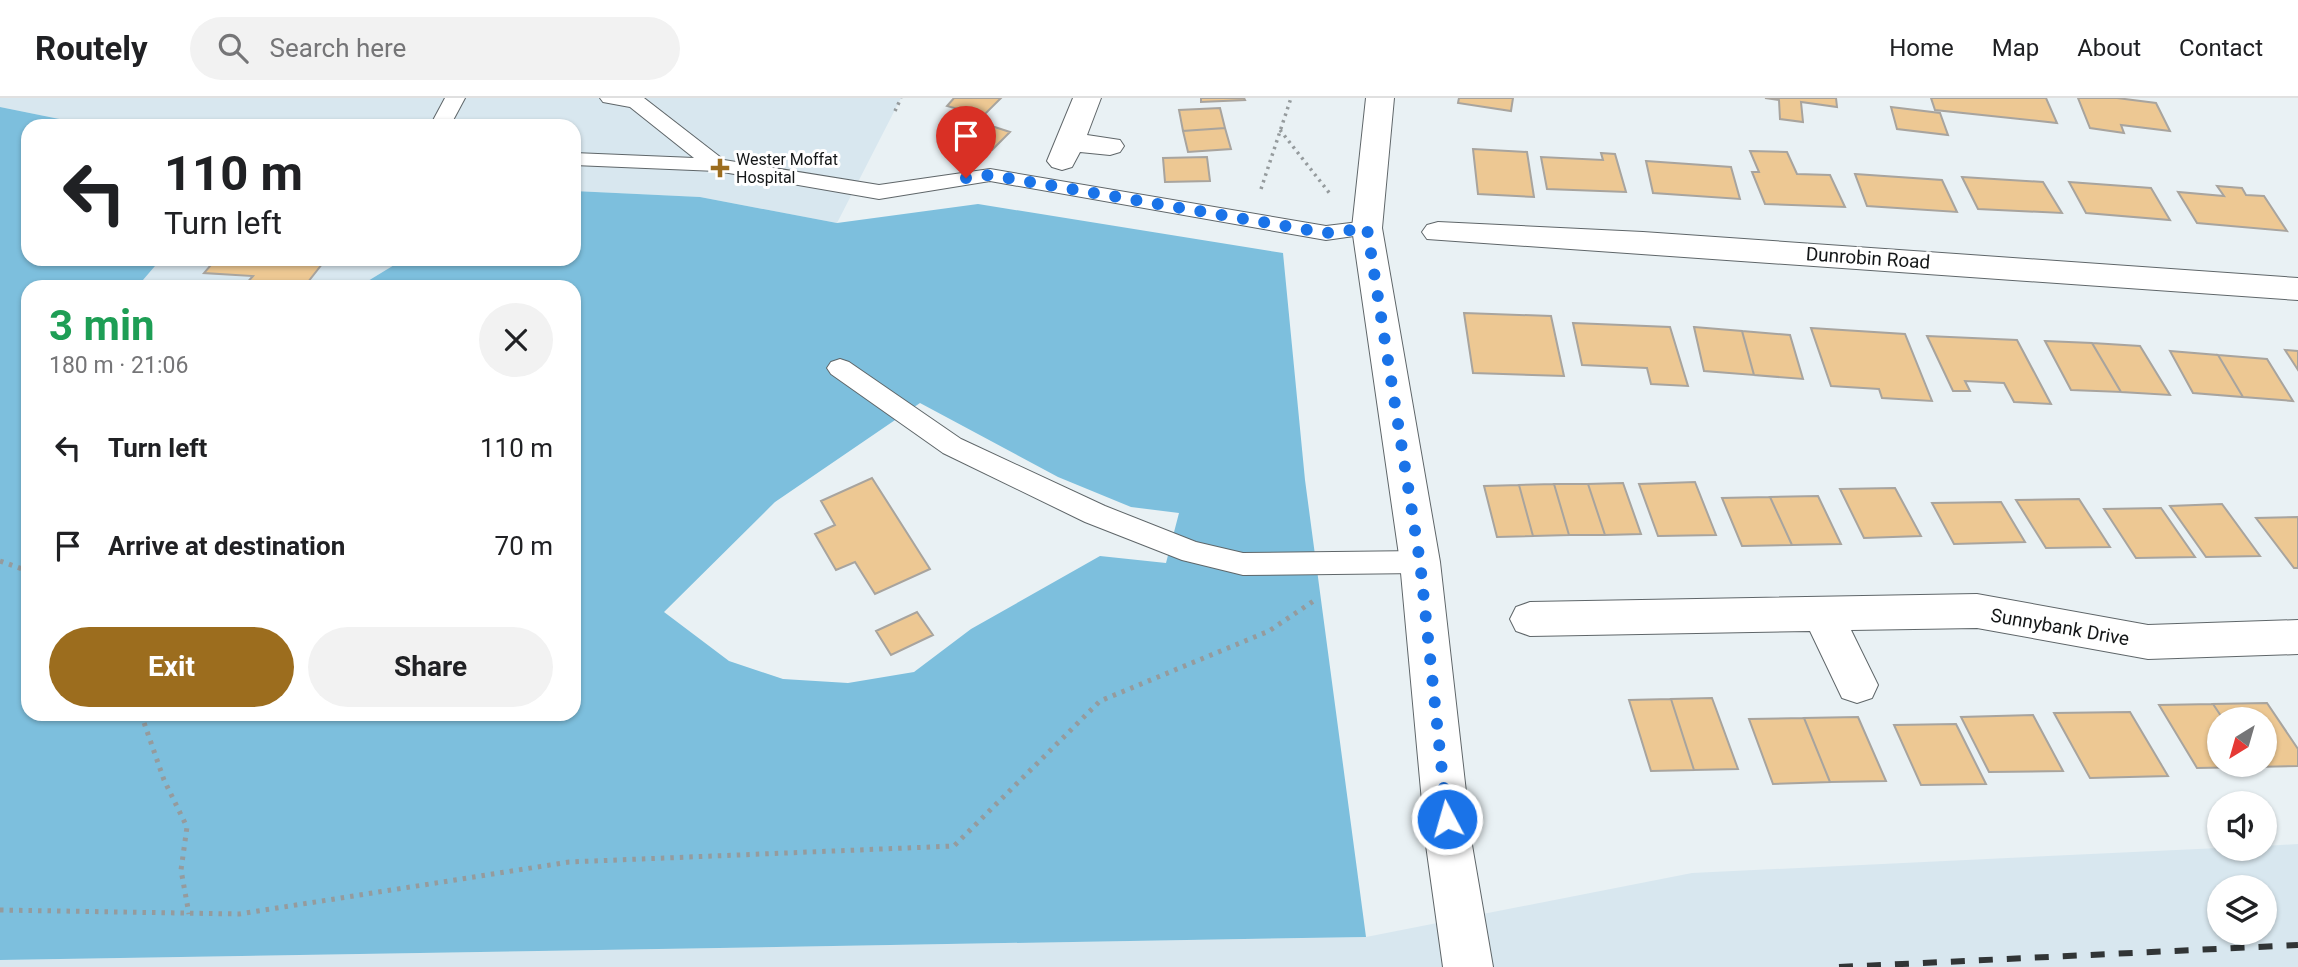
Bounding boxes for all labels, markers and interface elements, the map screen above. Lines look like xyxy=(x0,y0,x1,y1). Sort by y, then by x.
search box xyxy=(190,17,680,80)
text: Routely xyxy=(35,29,148,68)
icon: search xyxy=(214,29,252,67)
text: Search here xyxy=(270,33,406,63)
text: Home xyxy=(1889,34,1954,62)
text: Map xyxy=(1992,34,2039,62)
text: About xyxy=(2077,34,2141,62)
text: Contact xyxy=(2179,34,2263,62)
pin xyxy=(936,106,996,178)
icon: arrive xyxy=(947,117,985,155)
text: 110 m xyxy=(164,145,303,202)
icon: left xyxy=(49,147,140,238)
place label: Wester Moffat Hospital xyxy=(736,150,838,187)
marker: Wester Moffat Hospital xyxy=(710,158,730,178)
text: Turn left xyxy=(164,204,282,242)
street label: Dunrobin Road xyxy=(1805,242,1931,274)
text: 3 min xyxy=(49,301,155,350)
button: close xyxy=(479,303,553,377)
text: 180 m · 21:06 xyxy=(49,352,188,379)
icon: left xyxy=(49,429,87,467)
text: Turn left xyxy=(108,433,207,463)
text: 110 m xyxy=(480,433,553,463)
icon: arrive xyxy=(49,527,87,565)
text: Arrive at destination xyxy=(108,531,345,561)
text: 70 m xyxy=(495,531,553,561)
street label: Sunnybank Drive xyxy=(1989,603,2131,651)
button: Exit xyxy=(49,627,294,707)
button: Share xyxy=(308,627,553,707)
north arrow xyxy=(2207,707,2277,777)
map controls xyxy=(2207,707,2277,945)
position arrow xyxy=(1410,782,1484,856)
button: sound xyxy=(2207,791,2277,861)
button: layers xyxy=(2207,875,2277,945)

